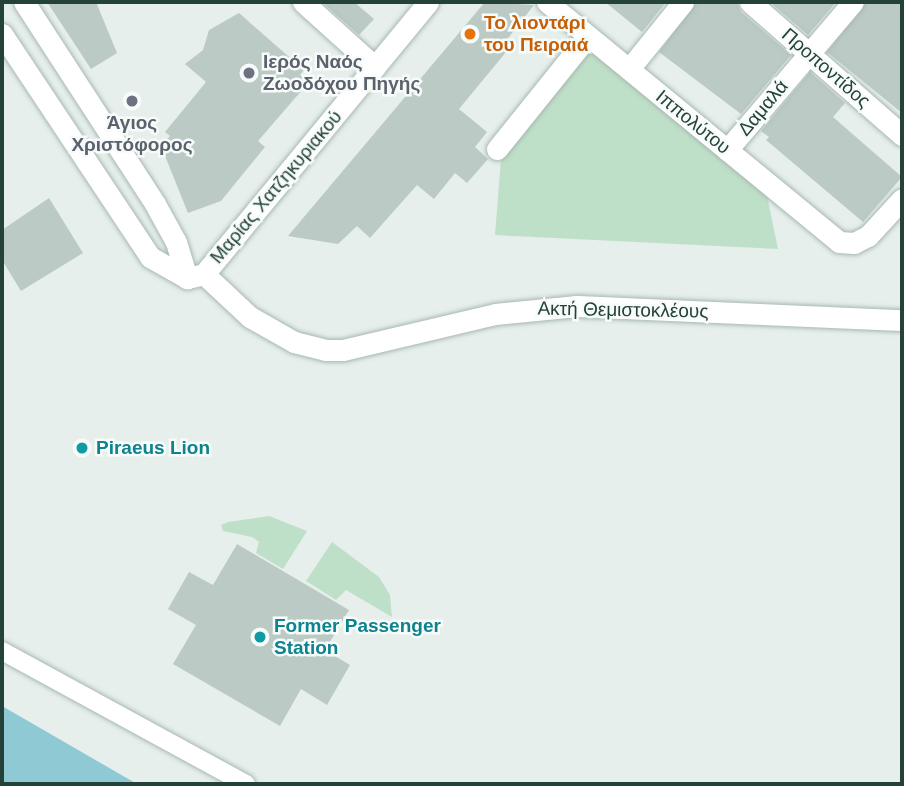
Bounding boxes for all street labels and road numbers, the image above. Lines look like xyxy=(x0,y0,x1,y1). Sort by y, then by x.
street label: Προποντίδος xyxy=(777,23,875,113)
street label: Δαμαλά xyxy=(733,75,793,141)
street label: Ιππολύτου xyxy=(651,85,735,159)
street label: Μαρίας Χατζηκυριακού xyxy=(205,106,347,268)
street label: Ακτή Θεμιστοκλέους xyxy=(537,297,709,323)

